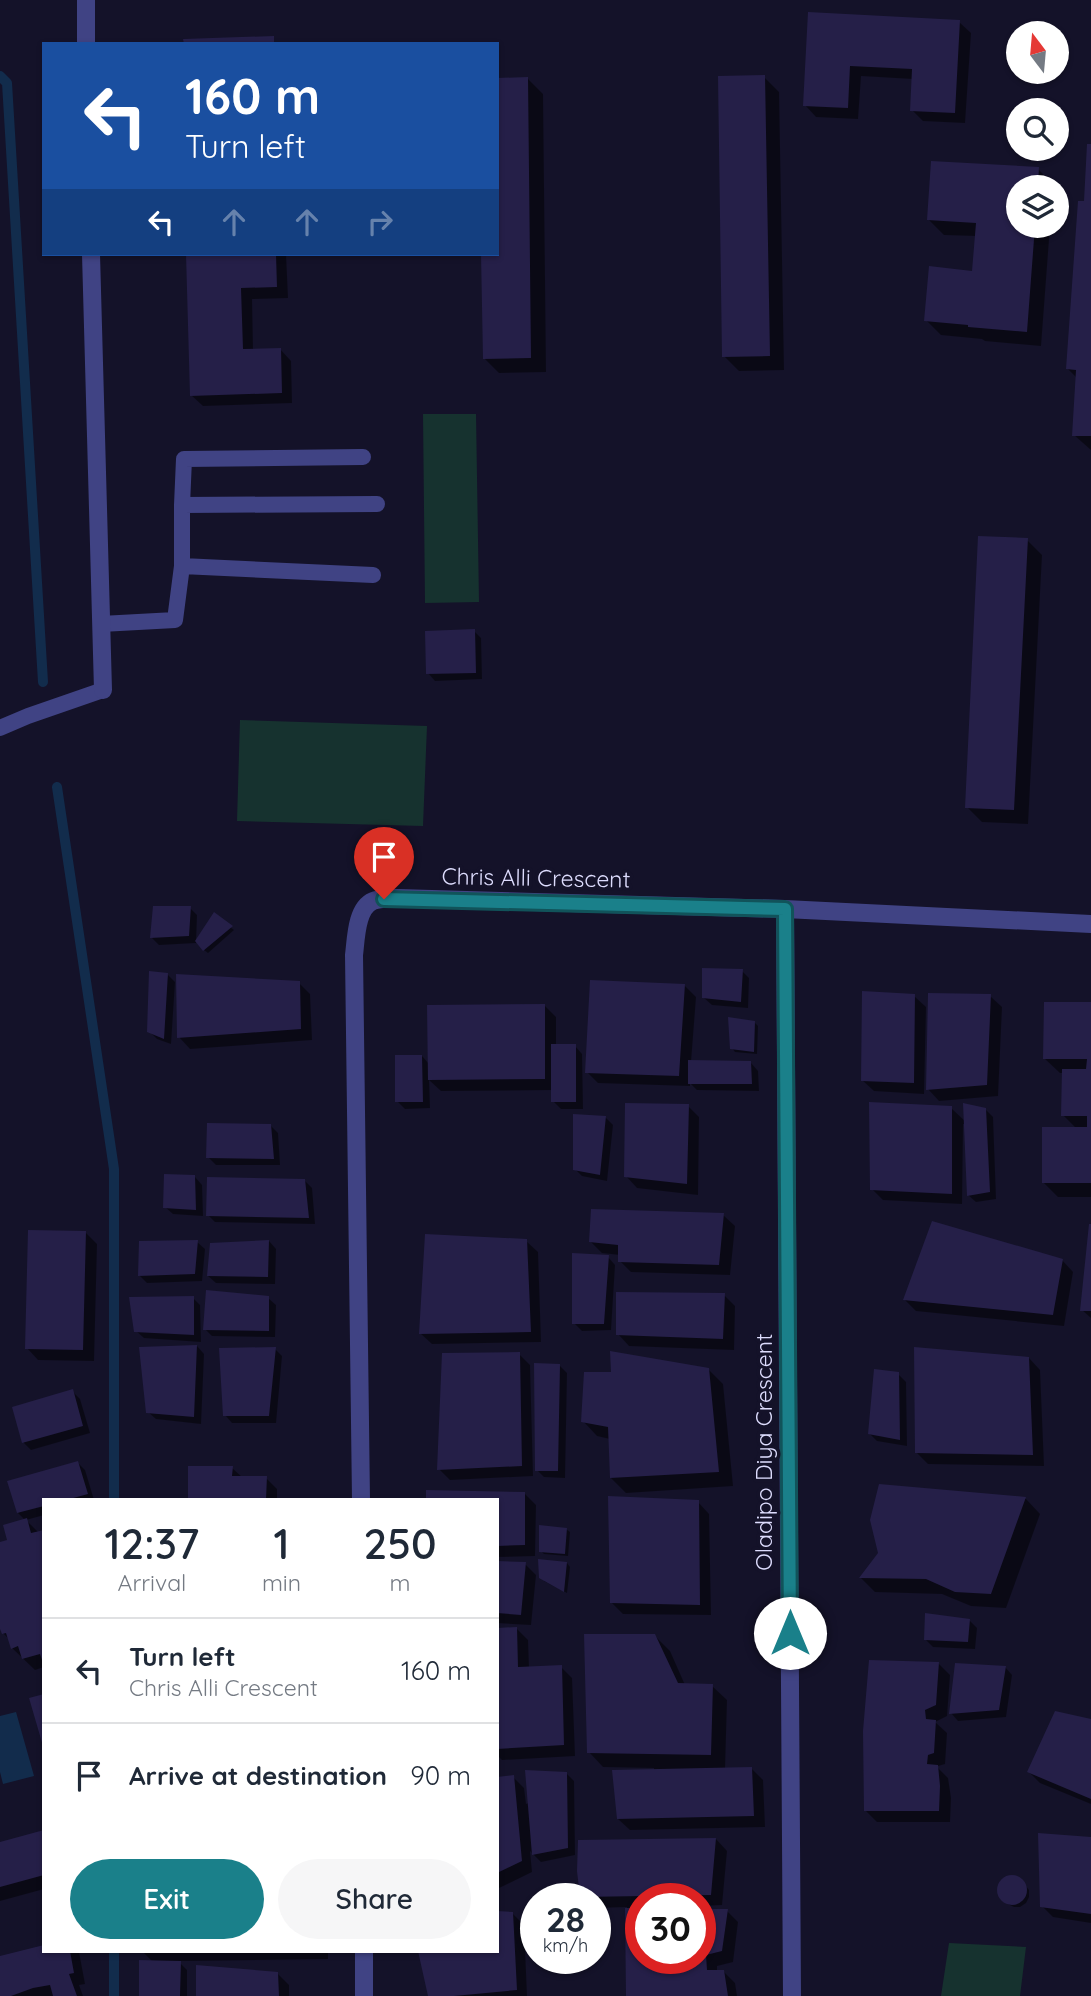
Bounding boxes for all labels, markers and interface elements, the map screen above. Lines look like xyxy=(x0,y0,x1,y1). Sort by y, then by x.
north arrow xyxy=(1006,21,1069,84)
map controls xyxy=(1006,21,1069,238)
text: 160 m xyxy=(185,65,320,126)
icon: left xyxy=(70,70,161,161)
button: search xyxy=(1006,98,1069,161)
text: Turn left xyxy=(185,126,306,166)
button: layers xyxy=(1006,175,1069,238)
icon: left xyxy=(142,203,180,241)
icon: ahead xyxy=(215,203,253,241)
icon: ahead xyxy=(288,203,326,241)
icon: right xyxy=(361,203,399,241)
pin xyxy=(354,827,414,899)
icon: arrive xyxy=(365,838,403,876)
street label: Chris Alli Crescent xyxy=(441,861,631,894)
street label: Oladipo Diya Crescent xyxy=(749,1333,778,1571)
text: 12:37 xyxy=(104,1517,199,1570)
text: 1 xyxy=(273,1517,290,1570)
text: 250 xyxy=(364,1517,437,1570)
text: Arrival xyxy=(118,1568,186,1597)
text: min xyxy=(262,1568,301,1597)
text: m xyxy=(390,1568,411,1597)
position arrow xyxy=(753,1596,827,1670)
text: Turn left xyxy=(129,1640,236,1673)
icon: left xyxy=(70,1652,108,1690)
text: 160 m xyxy=(401,1654,471,1687)
text: Chris Alli Crescent xyxy=(129,1673,318,1702)
icon: arrive xyxy=(70,1757,108,1795)
text: Arrive at destination xyxy=(129,1759,387,1792)
text: 90 m xyxy=(410,1759,471,1792)
button: Exit xyxy=(70,1859,264,1939)
button: Share xyxy=(278,1859,471,1939)
speed limit sign: 30 xyxy=(625,1883,716,1974)
text: 28 xyxy=(546,1897,585,1941)
text: km/h xyxy=(543,1934,588,1957)

